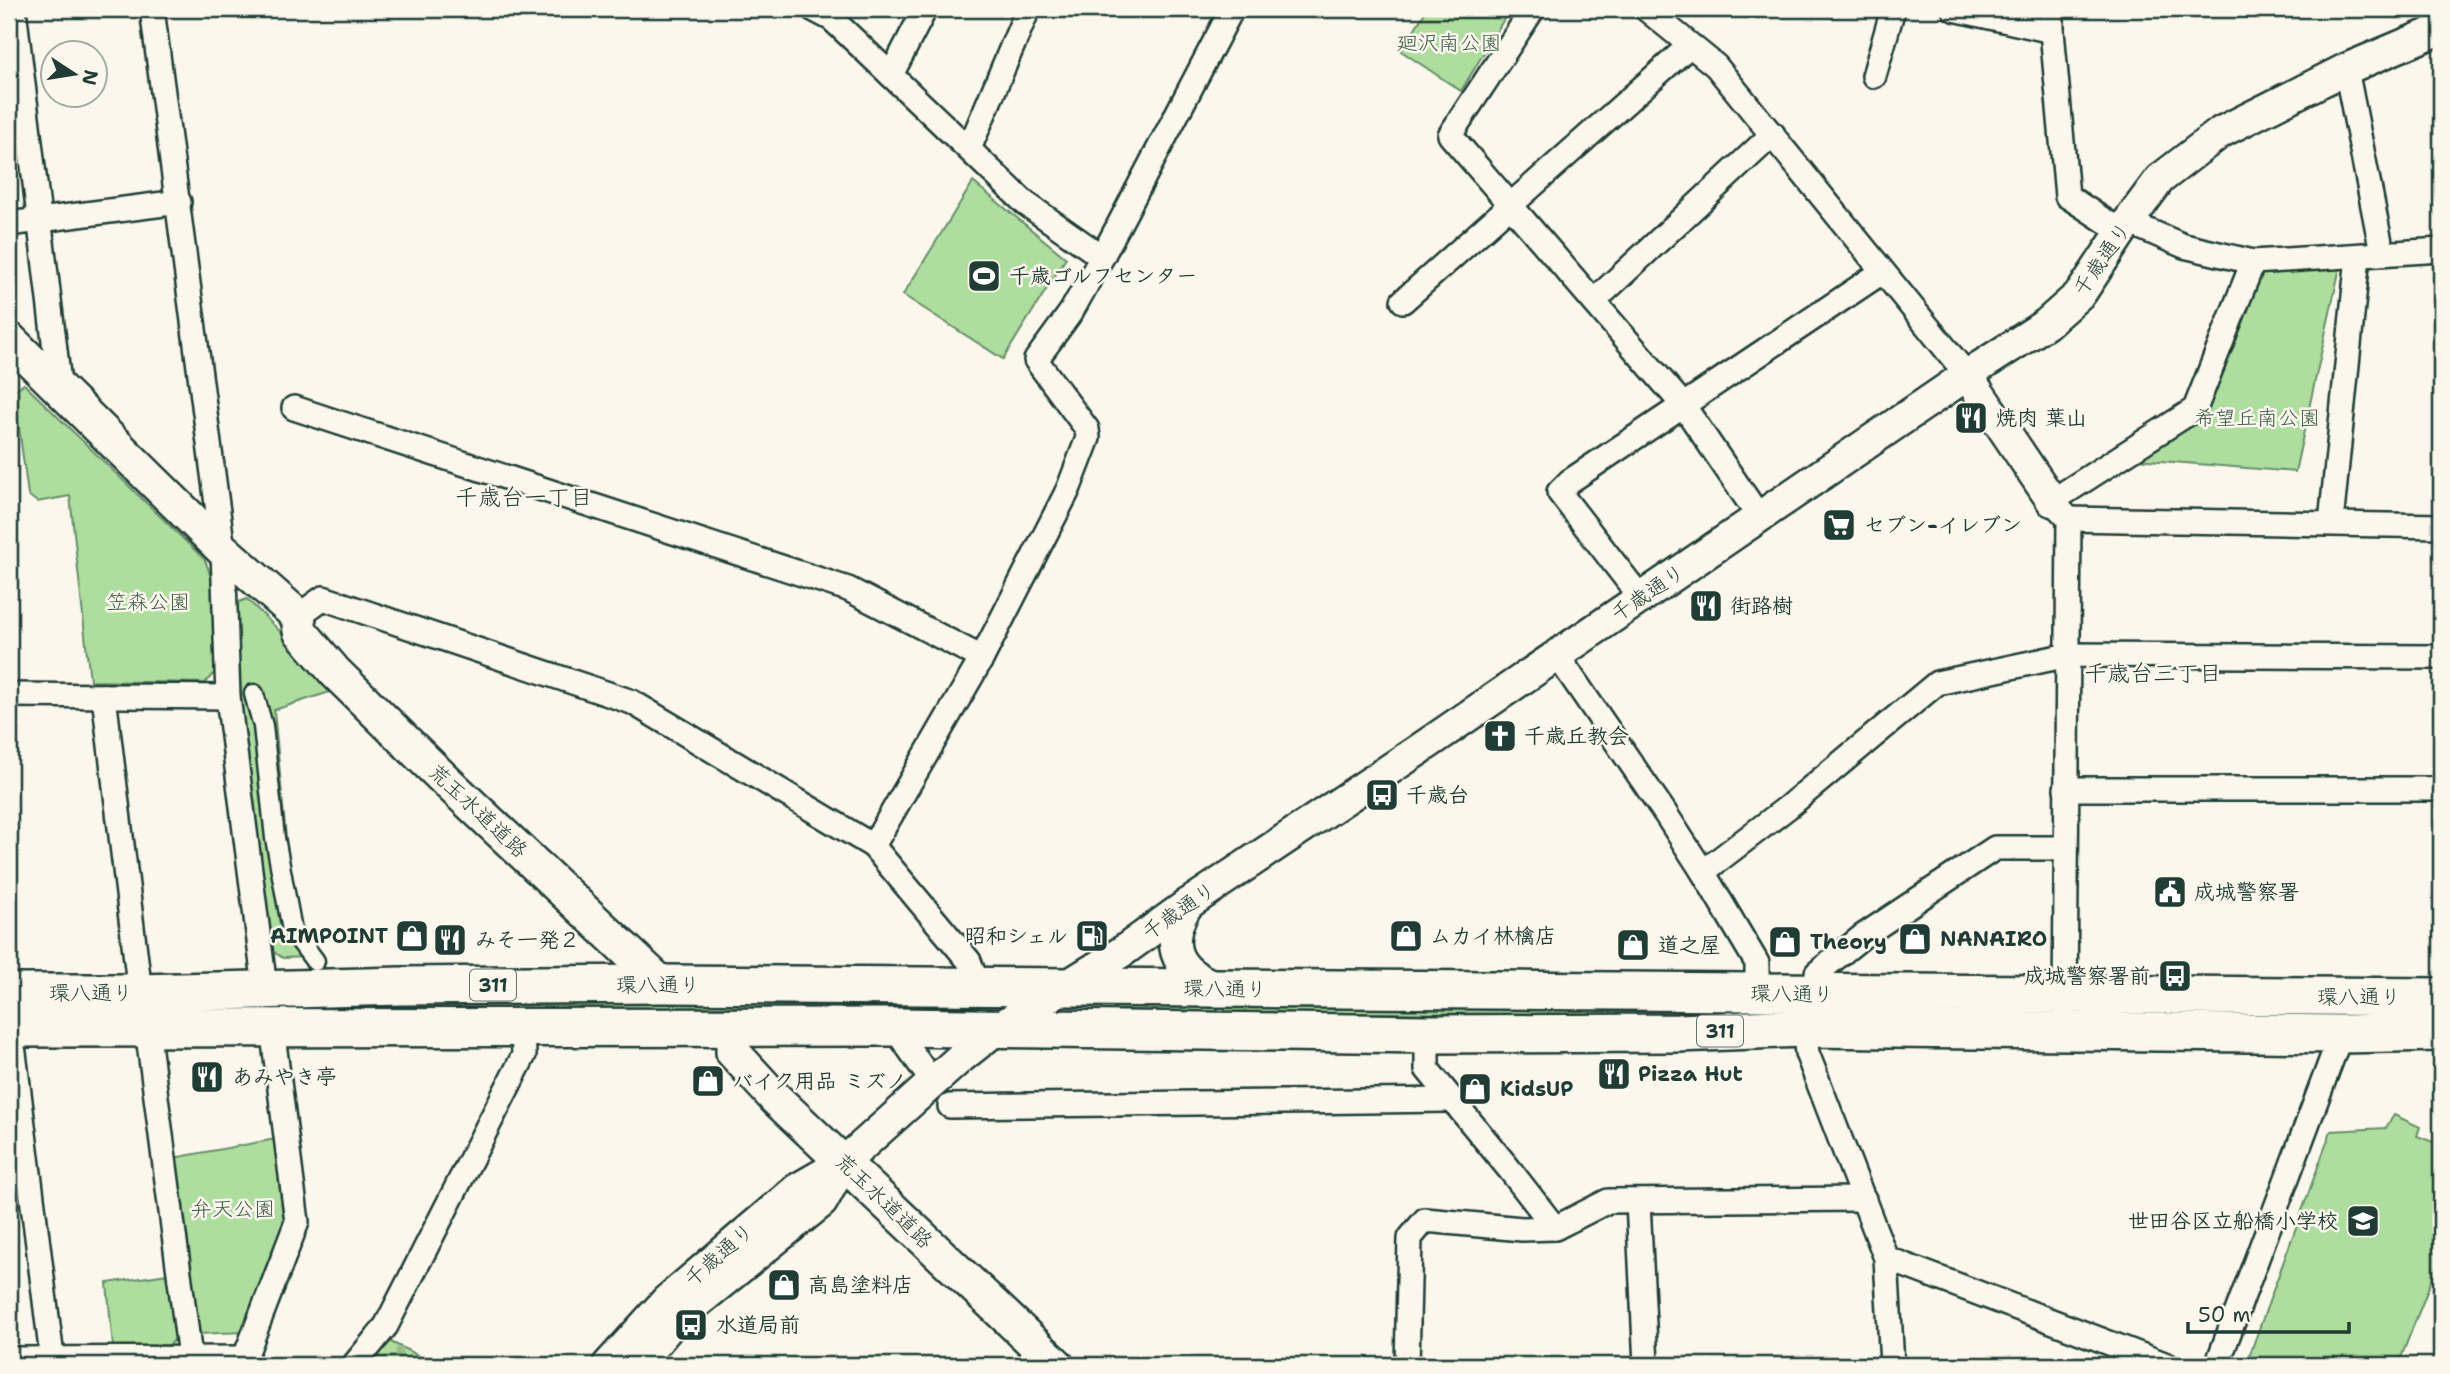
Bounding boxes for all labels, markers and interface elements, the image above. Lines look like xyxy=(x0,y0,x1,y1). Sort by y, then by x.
park label: 廻沢南公園 xyxy=(1397,29,1502,57)
north arrow xyxy=(38,38,108,108)
text: N xyxy=(76,67,104,87)
street label: 千歳通り xyxy=(2066,217,2138,301)
sports icon: 千歳ゴルフセンター xyxy=(965,257,1003,295)
place label: 千歳ゴルフセンター xyxy=(1009,262,1197,290)
restaurant icon: 焼肉 葉山 xyxy=(1952,399,1990,437)
place label: 焼肉 葉山 xyxy=(1996,404,2087,432)
park label: 希望丘南公園 xyxy=(2194,404,2320,432)
district label: 千歳台一丁目 xyxy=(455,482,593,512)
supermarket icon: セブン-イレブン xyxy=(1820,506,1858,544)
place label: セブン-イレブン xyxy=(1864,511,2022,539)
street label: 千歳通り xyxy=(1605,558,1691,628)
restaurant icon: 街路樹 xyxy=(1687,587,1725,625)
park label: 笠森公園 xyxy=(106,588,190,616)
place label: 街路樹 xyxy=(1730,592,1793,620)
district label: 千歳台三丁目 xyxy=(2084,658,2222,688)
church icon: 千歳丘教会 xyxy=(1481,717,1519,755)
place label: 千歳丘教会 xyxy=(1524,722,1629,750)
street label: 荒玉水道道路 xyxy=(422,758,534,864)
bus stop icon: 千歳台 xyxy=(1363,776,1401,814)
place label: 千歳台 xyxy=(1406,781,1469,809)
public building icon: 成城警察署 xyxy=(2151,873,2189,911)
street label: 千歳通り xyxy=(1137,875,1221,947)
place label: 成城警察署 xyxy=(2194,878,2299,906)
shop icon: AIMPOINT xyxy=(393,917,431,955)
fuel station icon: 昭和シェル xyxy=(1073,917,1111,955)
shop icon: ムカイ林檎店 xyxy=(1387,917,1425,955)
shop icon: NANAIRO xyxy=(1896,920,1934,958)
restaurant icon: みそ一発２ xyxy=(431,921,469,959)
place label: AIMPOINT xyxy=(270,922,388,950)
place label: 昭和シェル xyxy=(965,922,1068,950)
place label: ムカイ林檎店 xyxy=(1430,922,1556,950)
shop icon: Theory xyxy=(1766,923,1804,961)
place label: NANAIRO xyxy=(1940,925,2047,953)
place label: みそ一発２ xyxy=(475,926,580,954)
shop icon: 道之屋 xyxy=(1614,926,1652,964)
place label: Theory xyxy=(1810,928,1887,956)
place label: 道之屋 xyxy=(1658,931,1721,959)
bus stop icon: 成城警察署前 xyxy=(2156,957,2194,995)
place label: 成城警察署前 xyxy=(2024,962,2150,990)
road number: 311 xyxy=(470,970,516,1001)
street label: 環八通り xyxy=(616,971,700,999)
street label: 環八通り xyxy=(1183,974,1267,1004)
street label: 環八通り xyxy=(49,979,133,1007)
street label: 環八通り xyxy=(1750,979,1834,1009)
street label: 環八通り xyxy=(2317,983,2401,1011)
road number: 311 xyxy=(1697,1015,1743,1046)
restaurant icon: Pizza Hut xyxy=(1595,1055,1633,1093)
restaurant icon: あみやき亭 xyxy=(188,1058,226,1096)
place label: Pizza Hut xyxy=(1638,1060,1743,1088)
shop icon: バイク用品 ミズノ xyxy=(689,1062,727,1100)
place label: あみやき亭 xyxy=(232,1063,337,1091)
place label: バイク用品 ミズノ xyxy=(732,1067,907,1095)
shop icon: KidsUP xyxy=(1456,1070,1494,1108)
place label: KidsUP xyxy=(1500,1075,1573,1103)
street label: 荒玉水道道路 xyxy=(829,1147,939,1255)
park label: 弁天公園 xyxy=(191,1195,275,1223)
school or university icon: 世田谷区立船橋小学校 xyxy=(2344,1202,2382,1240)
place label: 世田谷区立船橋小学校 xyxy=(2128,1207,2338,1235)
street label: 千歳通り xyxy=(678,1217,760,1293)
shop icon: 高島塗料店 xyxy=(765,1266,803,1304)
place label: 高島塗料店 xyxy=(808,1271,913,1299)
scale bar xyxy=(2188,1290,2348,1334)
text: 50 m xyxy=(2198,1301,2251,1329)
bus stop icon: 水道局前 xyxy=(672,1306,710,1344)
place label: 水道局前 xyxy=(716,1311,800,1339)

